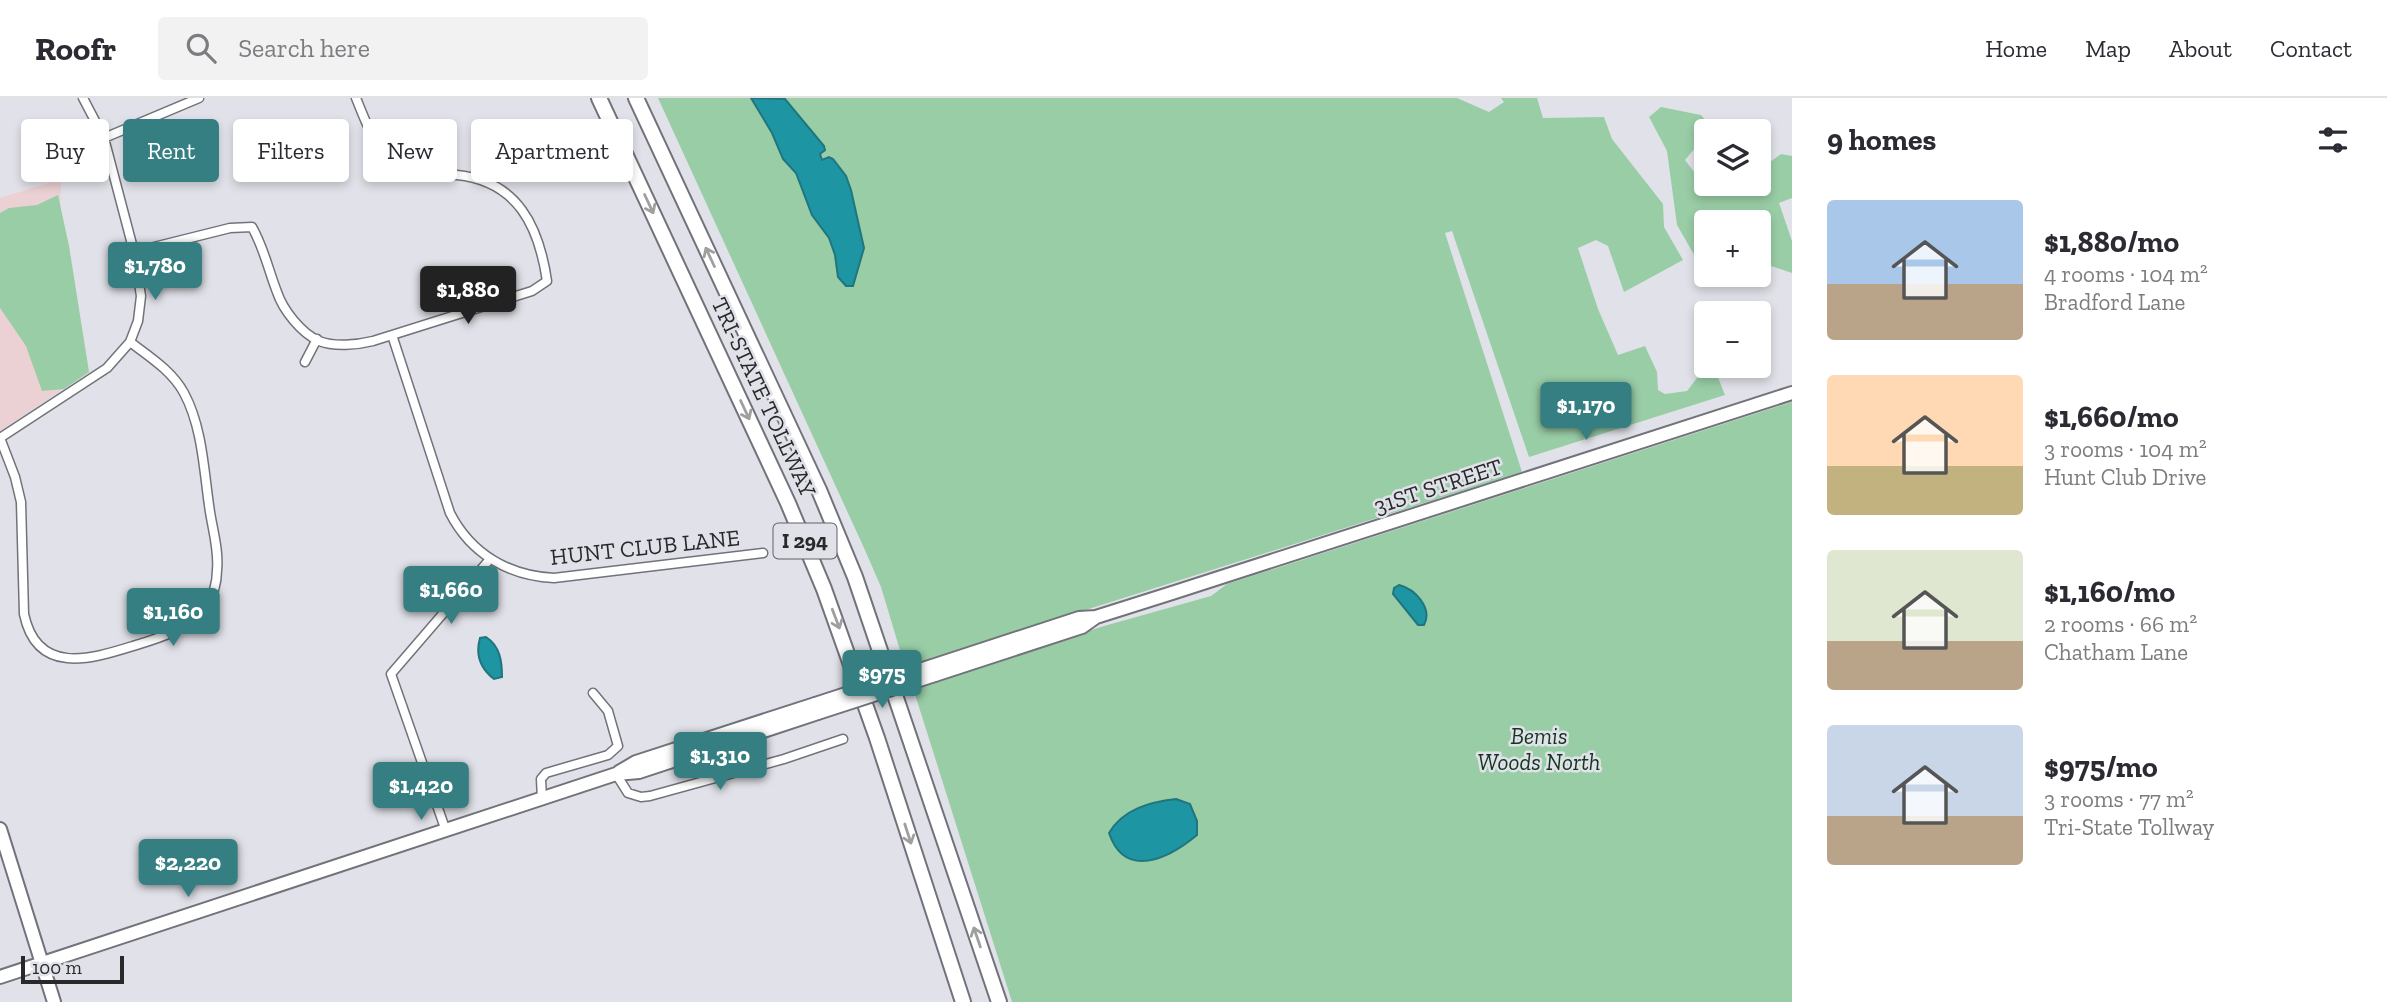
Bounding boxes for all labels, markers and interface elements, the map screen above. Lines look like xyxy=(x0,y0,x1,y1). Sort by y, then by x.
search box xyxy=(158,17,648,80)
text: Roofr xyxy=(35,29,116,68)
icon: search xyxy=(182,29,220,67)
text: Search here xyxy=(238,32,370,64)
text: Home xyxy=(1985,34,2047,63)
text: Map xyxy=(2085,34,2131,63)
text: About xyxy=(2169,34,2232,63)
text: Contact xyxy=(2270,34,2352,63)
chip: Buy xyxy=(21,119,109,182)
chip: Rent xyxy=(123,119,219,182)
chip: Filters xyxy=(233,119,349,182)
chip: New xyxy=(363,119,457,182)
chip: Apartment xyxy=(471,119,633,182)
map controls xyxy=(1694,119,1771,378)
button: layers xyxy=(1694,119,1771,196)
icon: filters xyxy=(2314,121,2352,159)
text: 9 homes xyxy=(1827,122,1936,158)
one-way arrow xyxy=(642,193,656,214)
button: + xyxy=(1694,210,1771,287)
text: $1,880/mo xyxy=(2044,224,2179,260)
icon: home xyxy=(1883,228,1967,312)
pin: $1,780 xyxy=(98,242,212,302)
one-way arrow xyxy=(703,247,716,268)
text: $1,780 xyxy=(124,251,186,279)
text: 4 rooms · 104 m² xyxy=(2044,260,2208,288)
pin: $1,880 xyxy=(411,266,525,326)
text: $1,880 xyxy=(436,275,500,303)
text: Bradford Lane xyxy=(2044,288,2185,316)
street label: TRI-STATE TOLLWAY xyxy=(706,293,823,502)
button: − xyxy=(1694,301,1771,378)
pin: $1,170 xyxy=(1529,382,1643,442)
text: $1,170 xyxy=(1556,391,1616,419)
one-way arrow xyxy=(739,399,752,420)
text: $1,660/mo xyxy=(2044,399,2179,435)
icon: home xyxy=(1883,403,1967,487)
text: 3 rooms · 104 m² xyxy=(2044,435,2207,463)
street label: 31ST STREET xyxy=(1370,452,1506,520)
text: Hunt Club Drive xyxy=(2044,463,2206,491)
street label: HUNT CLUB LANE xyxy=(549,523,741,571)
road number: I 294 xyxy=(774,524,836,558)
pin: $1,660 xyxy=(394,566,508,626)
text: $1,160/mo xyxy=(2044,574,2175,610)
text: $1,660 xyxy=(419,575,483,603)
icon: home xyxy=(1883,578,1967,662)
pin: $1,160 xyxy=(116,588,230,648)
text: $1,160 xyxy=(143,597,203,625)
one-way arrow xyxy=(830,607,843,629)
text: 2 rooms · 66 m² xyxy=(2044,610,2197,638)
text: Chatham Lane xyxy=(2044,638,2188,666)
pin: $975 xyxy=(841,650,923,710)
text: $975 xyxy=(859,659,906,687)
park label: Bemis Woods North xyxy=(1478,722,1600,776)
pin: $1,310 xyxy=(663,732,777,792)
text: $1,310 xyxy=(690,741,750,769)
text: $975/mo xyxy=(2044,749,2158,785)
icon: home xyxy=(1883,753,1967,837)
pin: $1,420 xyxy=(364,762,478,822)
text: $1,420 xyxy=(389,771,453,799)
text: 3 rooms · 77 m² xyxy=(2044,785,2194,813)
text: Tri-State Tollway xyxy=(2044,813,2214,841)
one-way arrow xyxy=(903,823,916,845)
pin: $2,220 xyxy=(131,840,245,899)
text: $2,220 xyxy=(155,848,221,876)
one-way arrow xyxy=(970,927,982,949)
scale bar xyxy=(21,953,124,985)
text: 100 m xyxy=(32,956,82,979)

